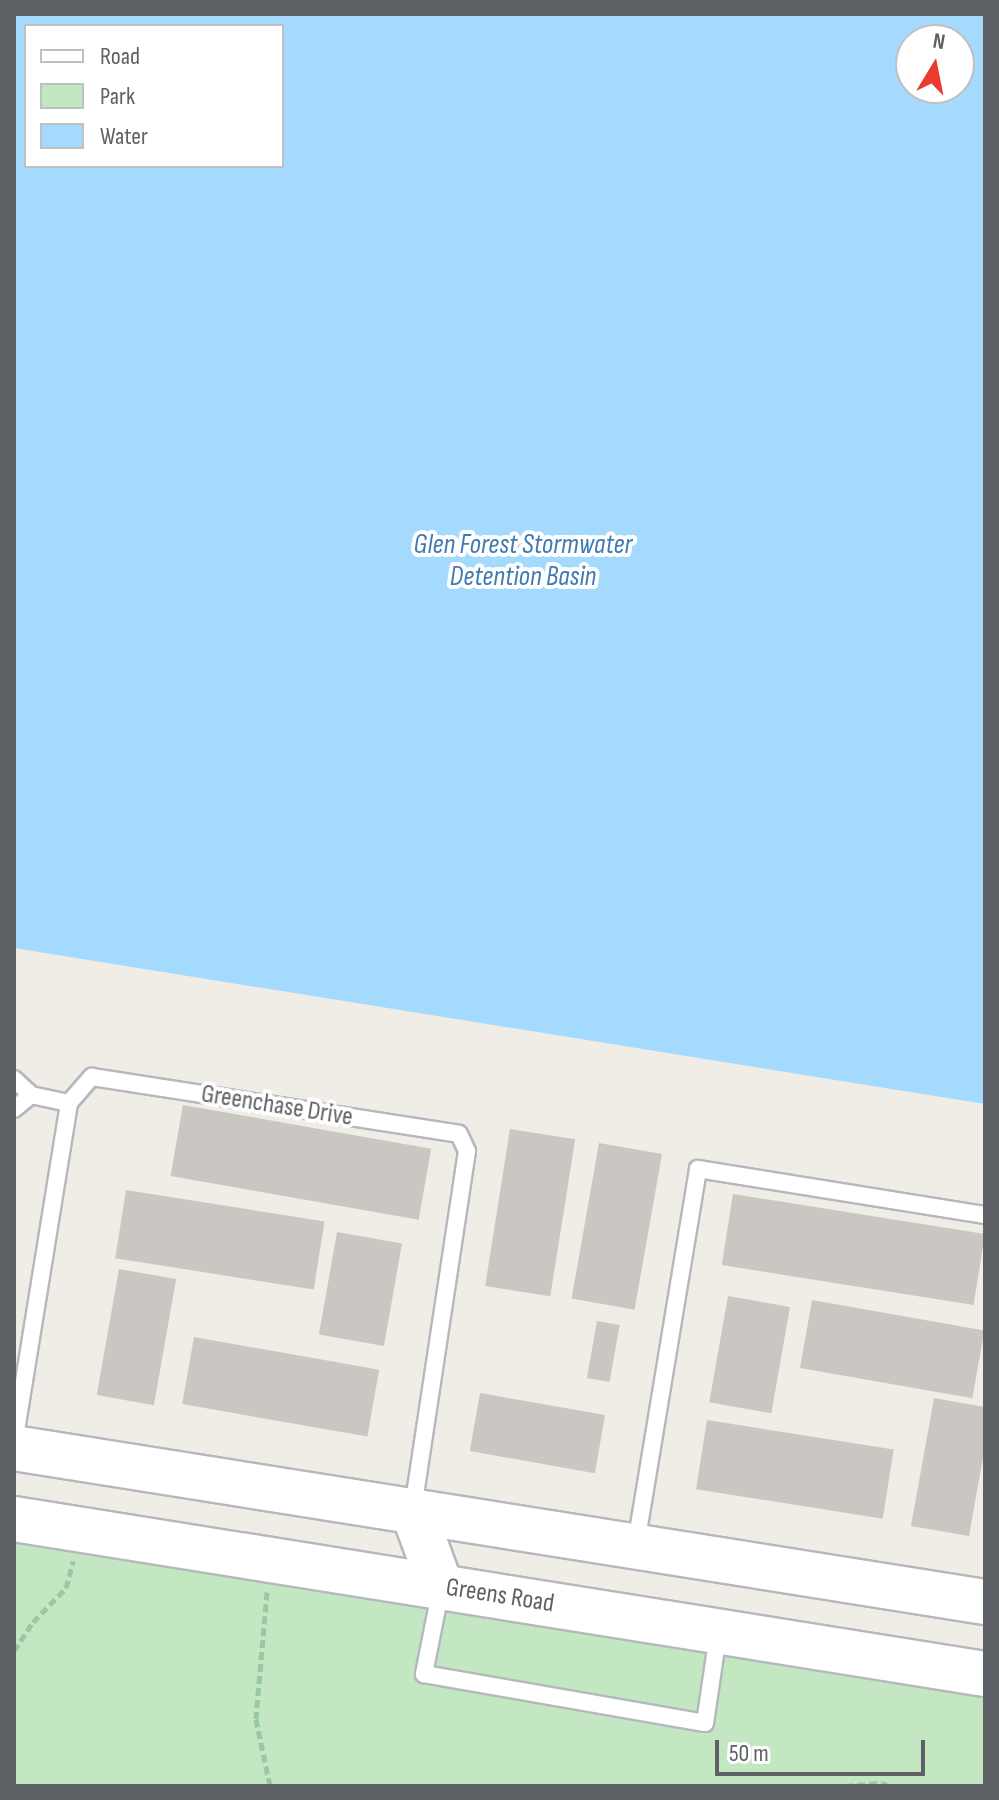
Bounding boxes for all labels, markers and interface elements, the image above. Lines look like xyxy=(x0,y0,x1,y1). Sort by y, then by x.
legend xyxy=(24,24,284,168)
north arrow xyxy=(895,24,975,104)
text: N xyxy=(931,28,947,56)
text: Road xyxy=(100,42,140,71)
text: Park xyxy=(100,82,135,111)
text: Water xyxy=(100,122,148,151)
water label: Glen Forest Stormwater Detention Basin xyxy=(414,528,632,594)
street label: Greenchase Drive xyxy=(199,1079,355,1133)
street label: Greens Road xyxy=(444,1572,556,1620)
scale bar xyxy=(719,1724,929,1774)
text: 50 m xyxy=(729,1739,769,1768)

